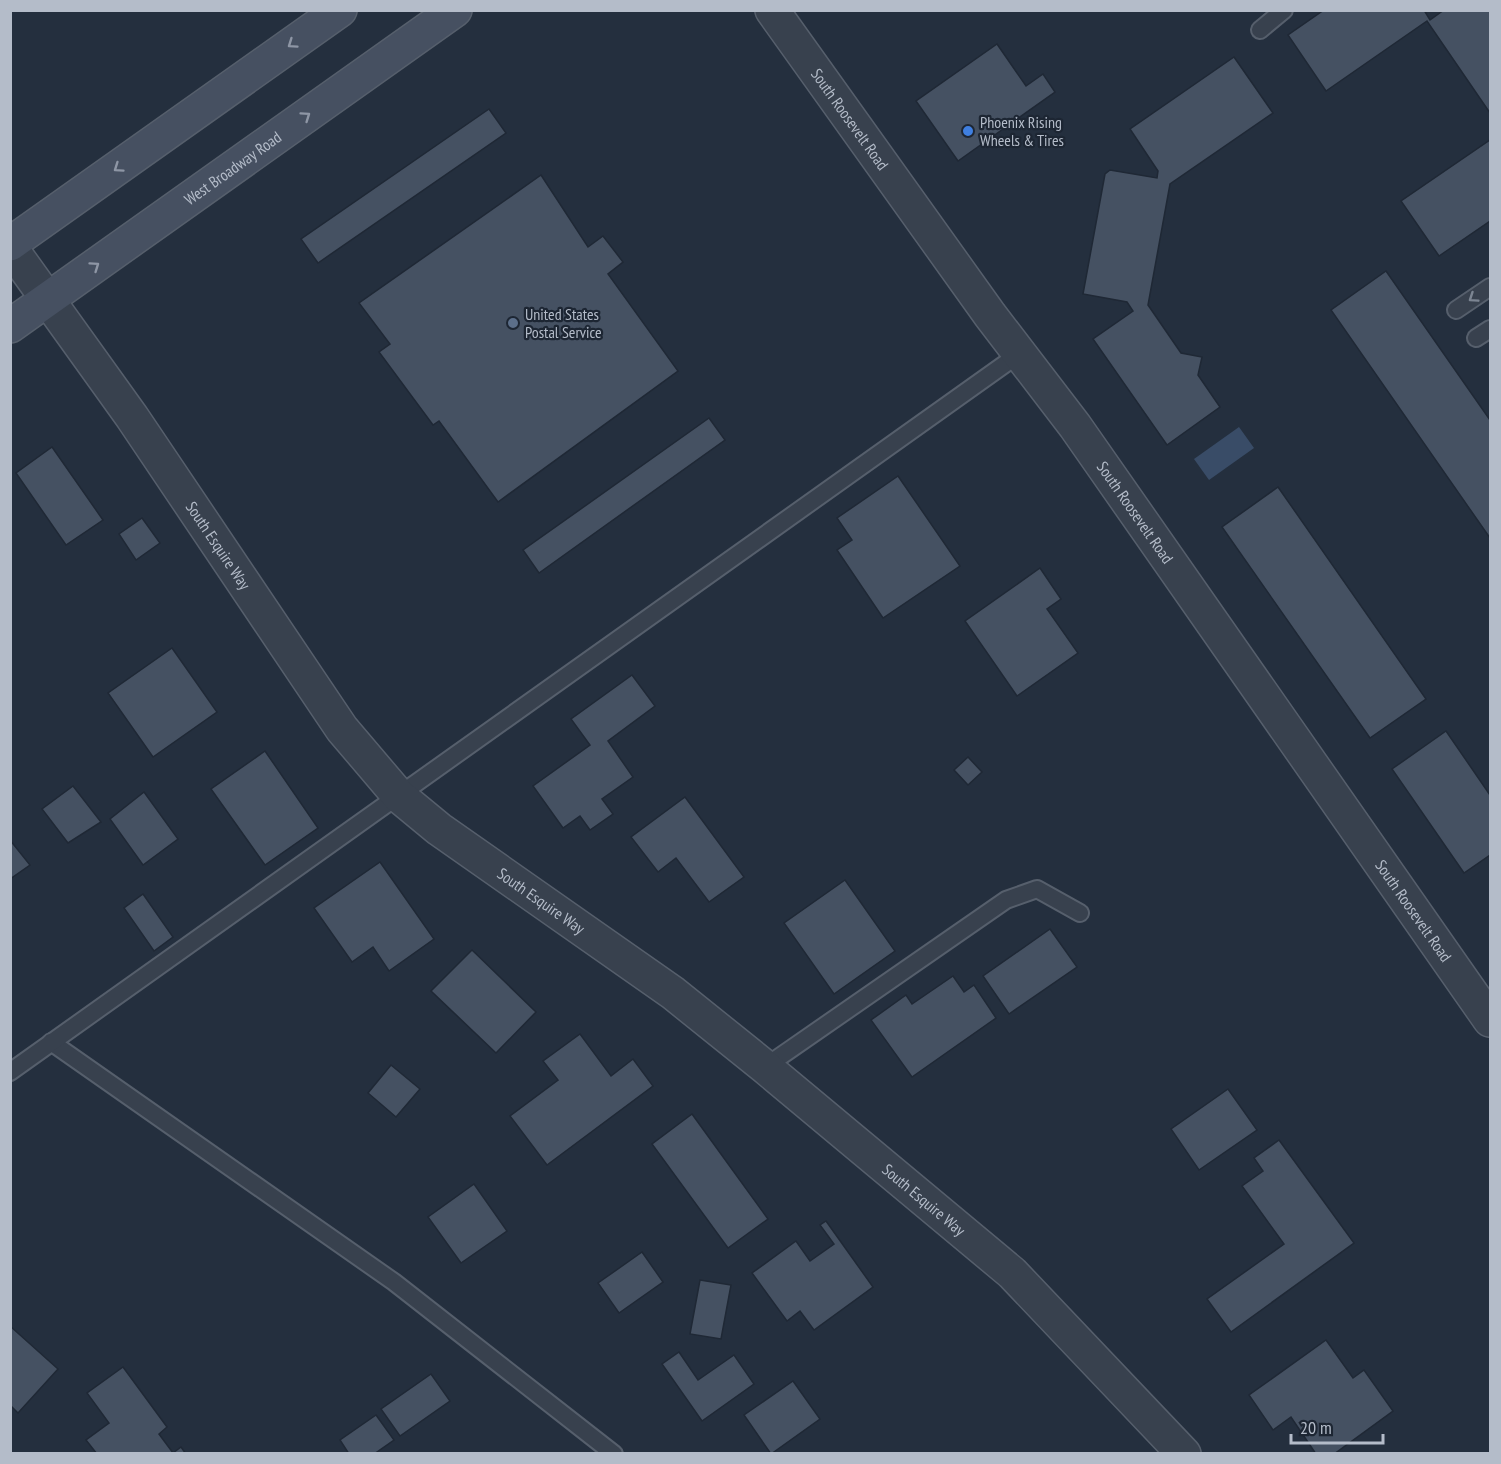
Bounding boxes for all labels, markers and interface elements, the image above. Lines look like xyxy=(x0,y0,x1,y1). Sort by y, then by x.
one-way arrow xyxy=(288,37,299,48)
street label: South Roosevelt Road xyxy=(807,64,893,174)
place label: Phoenix Rising Wheels & Tires xyxy=(980,112,1064,150)
one-way arrow xyxy=(299,113,310,124)
marker: Phoenix Rising Wheels & Tires xyxy=(961,124,975,138)
street label: West Broadway Road xyxy=(180,127,285,209)
one-way arrow xyxy=(113,161,124,172)
one-way arrow xyxy=(89,262,100,273)
one-way arrow xyxy=(1469,291,1480,302)
place label: United States Postal Service xyxy=(525,304,602,342)
marker: United States Postal Service xyxy=(506,316,520,330)
street label: South Roosevelt Road xyxy=(1093,457,1178,567)
street label: South Esquire Way xyxy=(182,497,255,593)
street label: South Roosevelt Road xyxy=(1371,856,1456,966)
street label: South Esquire Way xyxy=(494,863,589,938)
street label: South Esquire Way xyxy=(878,1159,970,1240)
scale bar xyxy=(1291,1407,1382,1445)
text: 20 m xyxy=(1300,1416,1332,1439)

